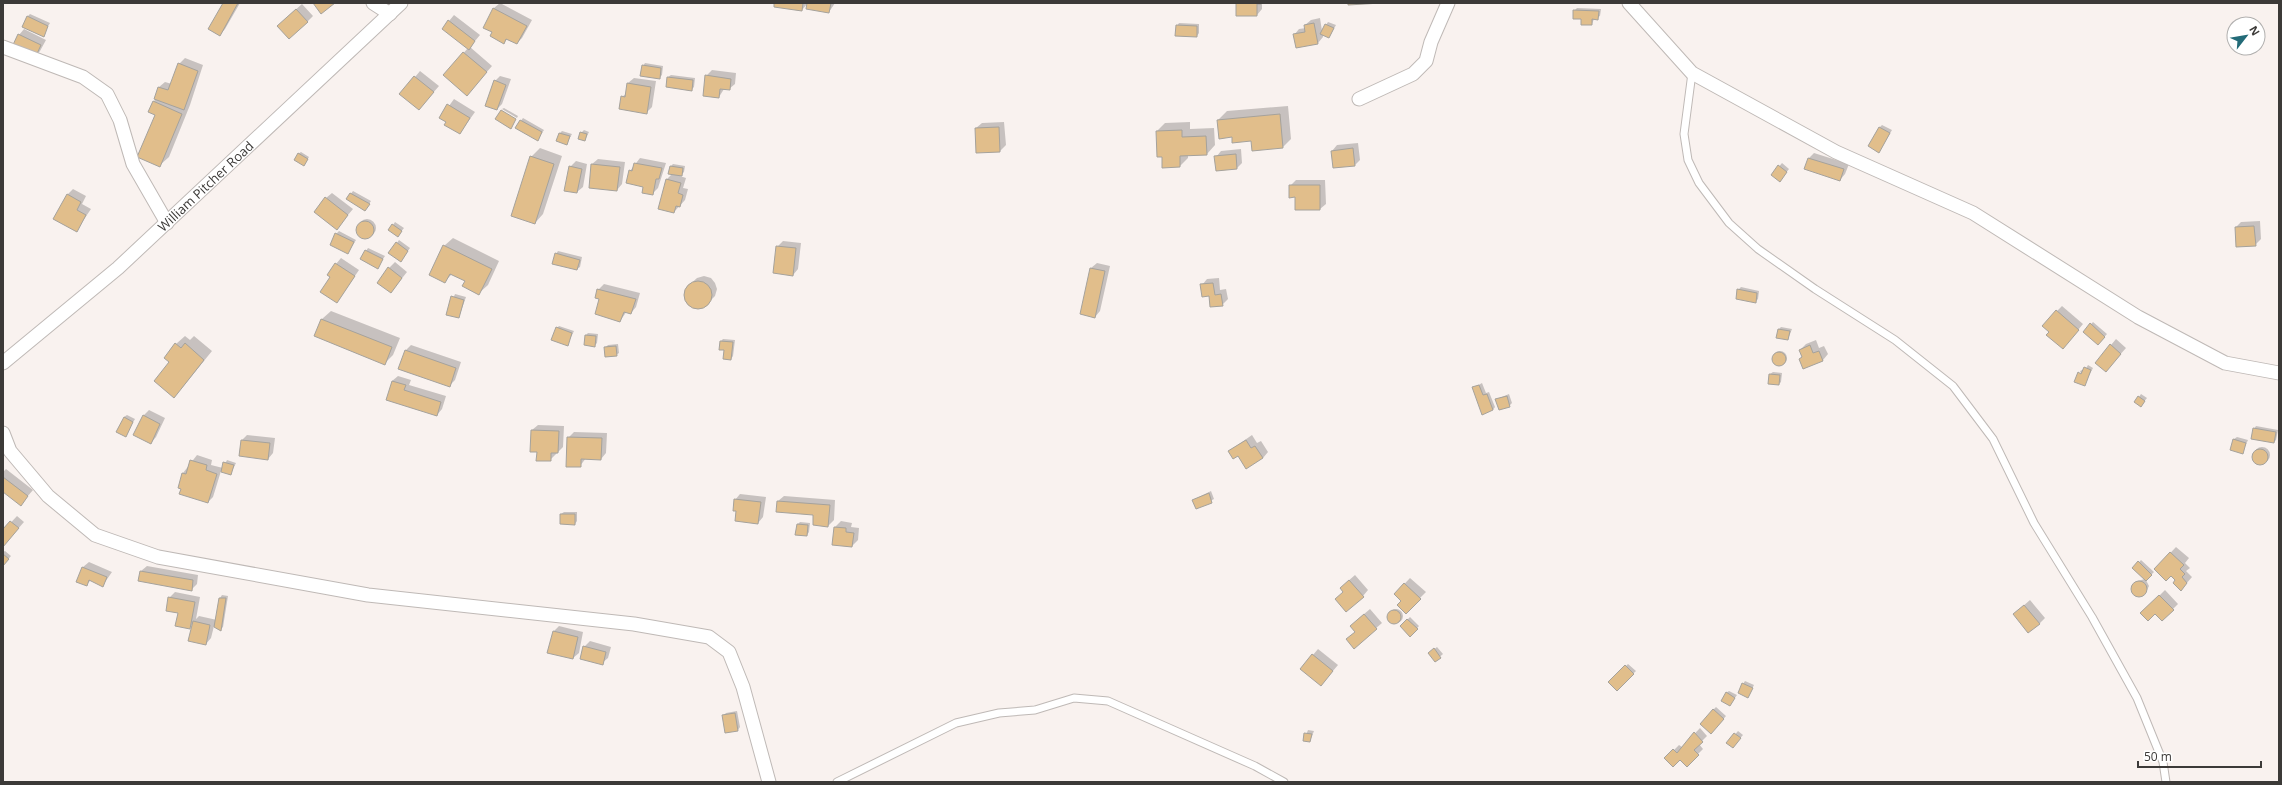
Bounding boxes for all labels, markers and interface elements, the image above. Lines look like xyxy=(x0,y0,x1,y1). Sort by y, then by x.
north arrow xyxy=(2226,16,2266,56)
text: N xyxy=(2246,23,2264,38)
street label: William Pitcher Road xyxy=(154,137,257,235)
scale bar xyxy=(2138,743,2261,769)
text: 50 m xyxy=(2144,748,2172,765)

